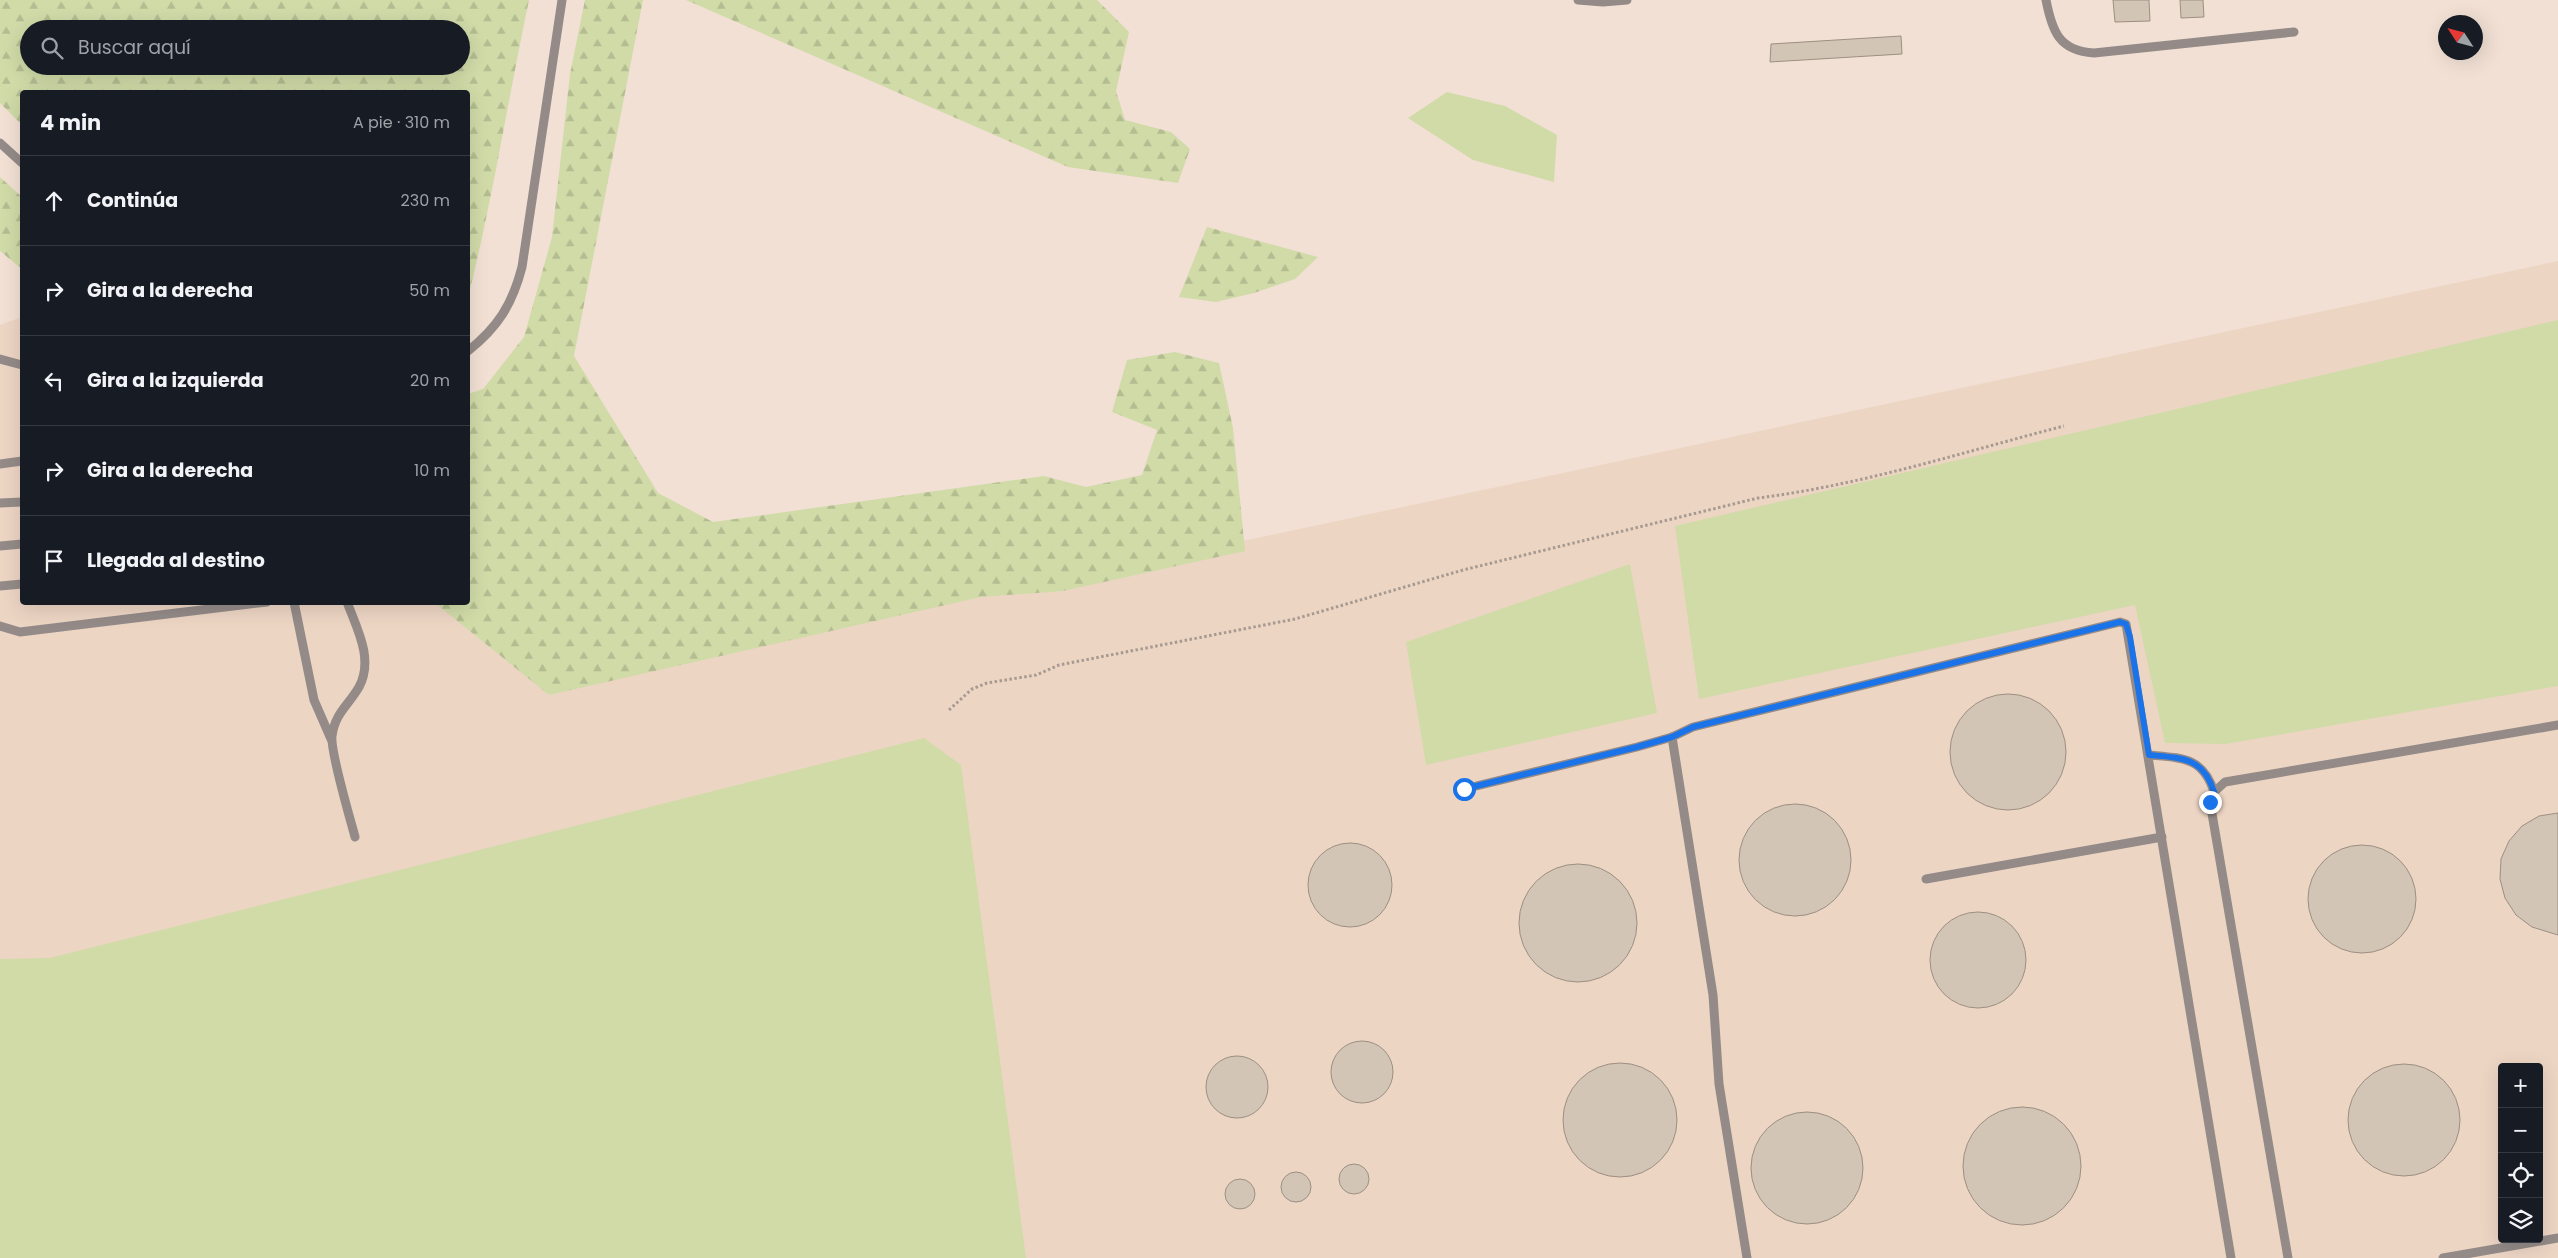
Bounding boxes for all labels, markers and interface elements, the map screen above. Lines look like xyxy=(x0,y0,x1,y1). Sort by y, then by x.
north arrow xyxy=(2438,15,2483,60)
search box xyxy=(20,20,470,75)
icon: search xyxy=(38,34,66,62)
text: Buscar aquí xyxy=(78,34,191,61)
text: 4 min xyxy=(40,108,101,137)
text: A pie · 310 m xyxy=(353,111,450,134)
icon: ahead xyxy=(40,187,68,215)
text: Continúa xyxy=(87,187,178,214)
text: 230 m xyxy=(401,189,450,212)
icon: right xyxy=(40,277,68,305)
text: Gira a la derecha xyxy=(87,277,253,304)
text: 50 m xyxy=(409,279,450,302)
icon: left xyxy=(40,367,68,395)
text: Gira a la izquierda xyxy=(87,367,264,394)
text: 20 m xyxy=(410,369,450,392)
icon: right xyxy=(40,457,68,485)
text: Gira a la derecha xyxy=(87,457,253,484)
text: 10 m xyxy=(414,459,450,482)
icon: arrive xyxy=(40,547,68,575)
text: Llegada al destino xyxy=(87,547,265,574)
route start xyxy=(1453,778,1476,801)
route end xyxy=(2199,791,2222,814)
map controls xyxy=(2498,1063,2543,1243)
button: + xyxy=(2498,1063,2543,1108)
button: − xyxy=(2498,1108,2543,1153)
button: locate xyxy=(2498,1153,2543,1198)
button: layers xyxy=(2498,1198,2543,1243)

